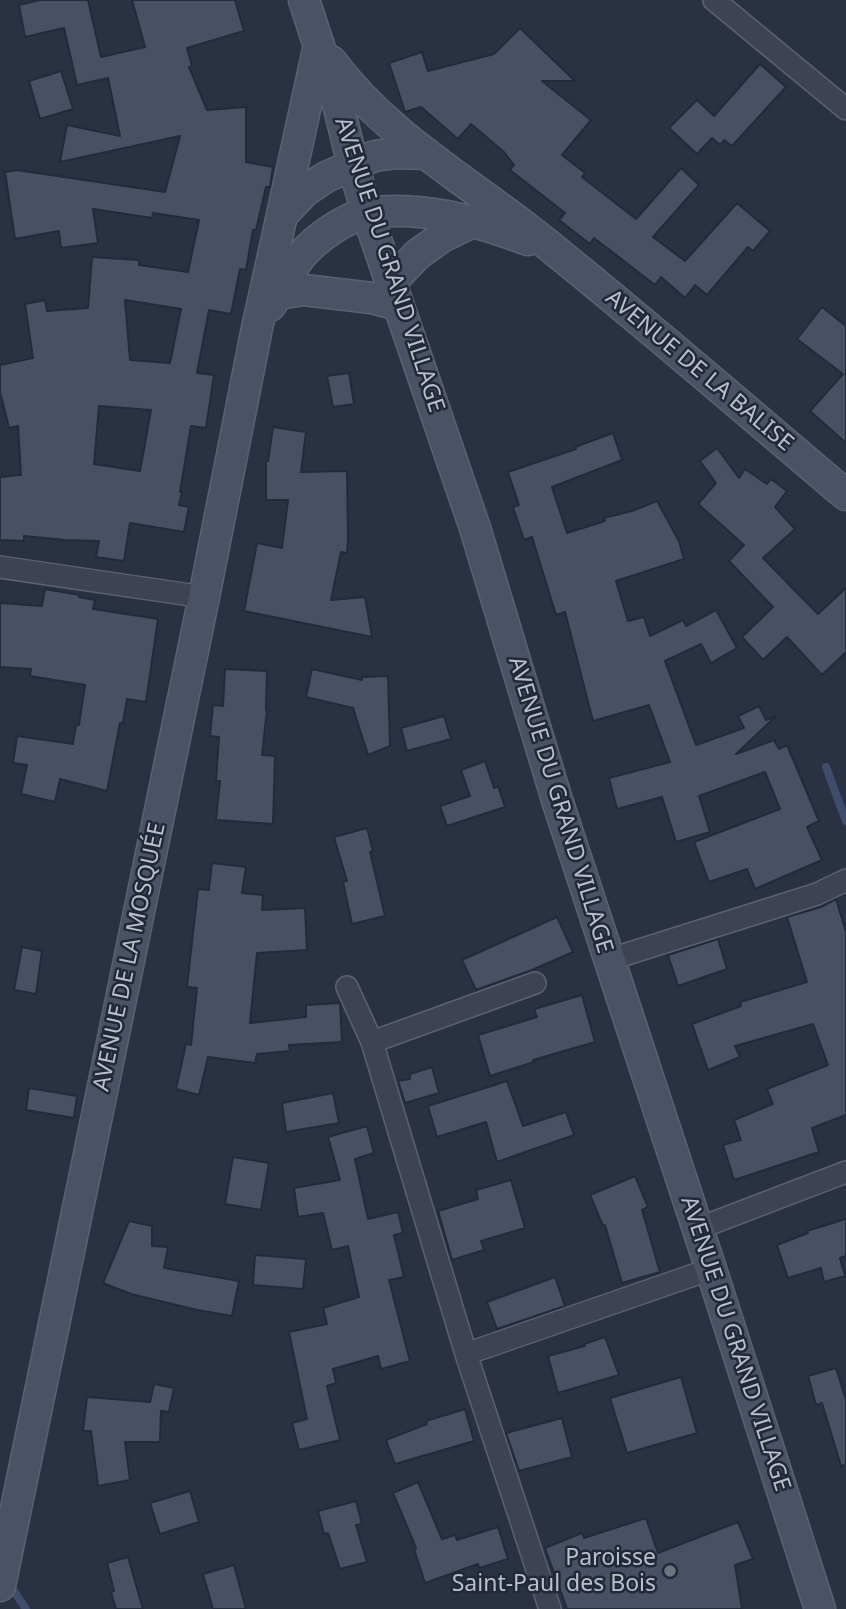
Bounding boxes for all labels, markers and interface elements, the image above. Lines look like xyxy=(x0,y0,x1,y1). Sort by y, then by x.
street label: AVENUE DU GRAND VILLAGE xyxy=(328,114,450,416)
street label: AVENUE DE LA BALISE xyxy=(599,284,799,458)
street label: AVENUE DU GRAND VILLAGE xyxy=(502,653,618,957)
street label: AVENUE DE LA MOSQUÉE xyxy=(88,820,172,1094)
street label: AVENUE DU GRAND VILLAGE xyxy=(674,1193,796,1495)
place label: Paroisse Saint-Paul des Bois xyxy=(452,1544,656,1598)
marker: Paroisse Saint-Paul des Bois xyxy=(662,1563,678,1579)

